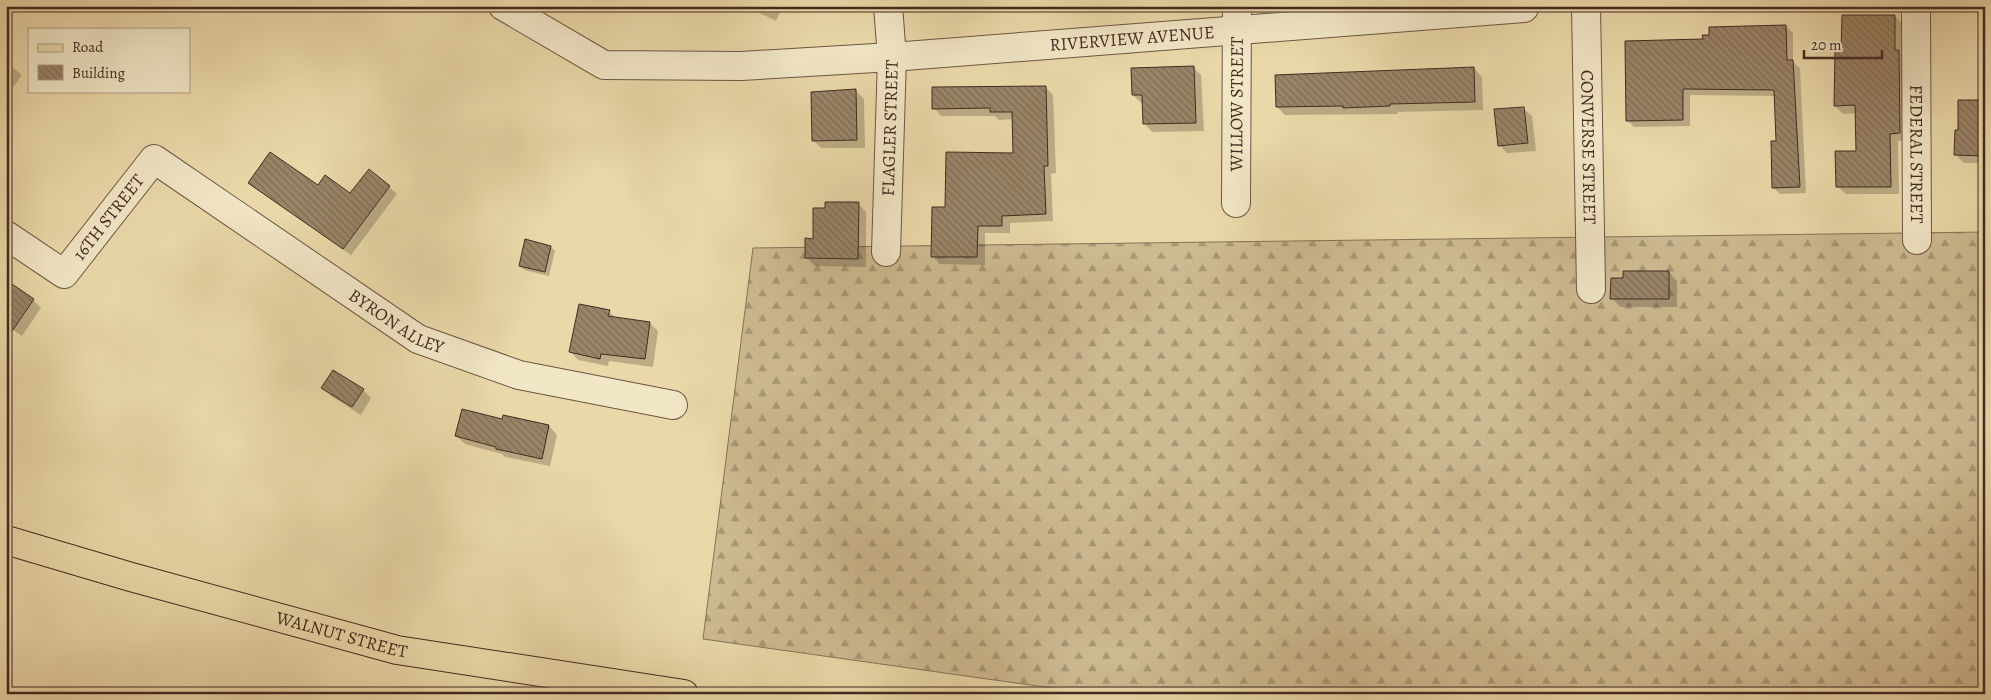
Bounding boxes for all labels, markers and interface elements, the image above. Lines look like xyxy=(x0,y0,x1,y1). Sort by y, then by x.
street label: RIVERVIEW AVENUE xyxy=(1049,20,1215,57)
legend xyxy=(28,28,190,92)
scale bar xyxy=(1804,28,1881,60)
text: 20 m xyxy=(1811,35,1842,55)
street label: WILLOW STREET xyxy=(1224,36,1249,173)
text: Road xyxy=(72,37,104,57)
street label: FLAGLER STREET xyxy=(876,59,904,197)
text: Building xyxy=(72,63,125,83)
street label: CONVERSE STREET xyxy=(1575,70,1602,225)
street label: FEDERAL STREET xyxy=(1904,85,1929,224)
street label: 16TH STREET xyxy=(67,169,150,265)
street label: BYRON ALLEY xyxy=(344,283,448,360)
street label: WALNUT STREET xyxy=(272,605,409,663)

